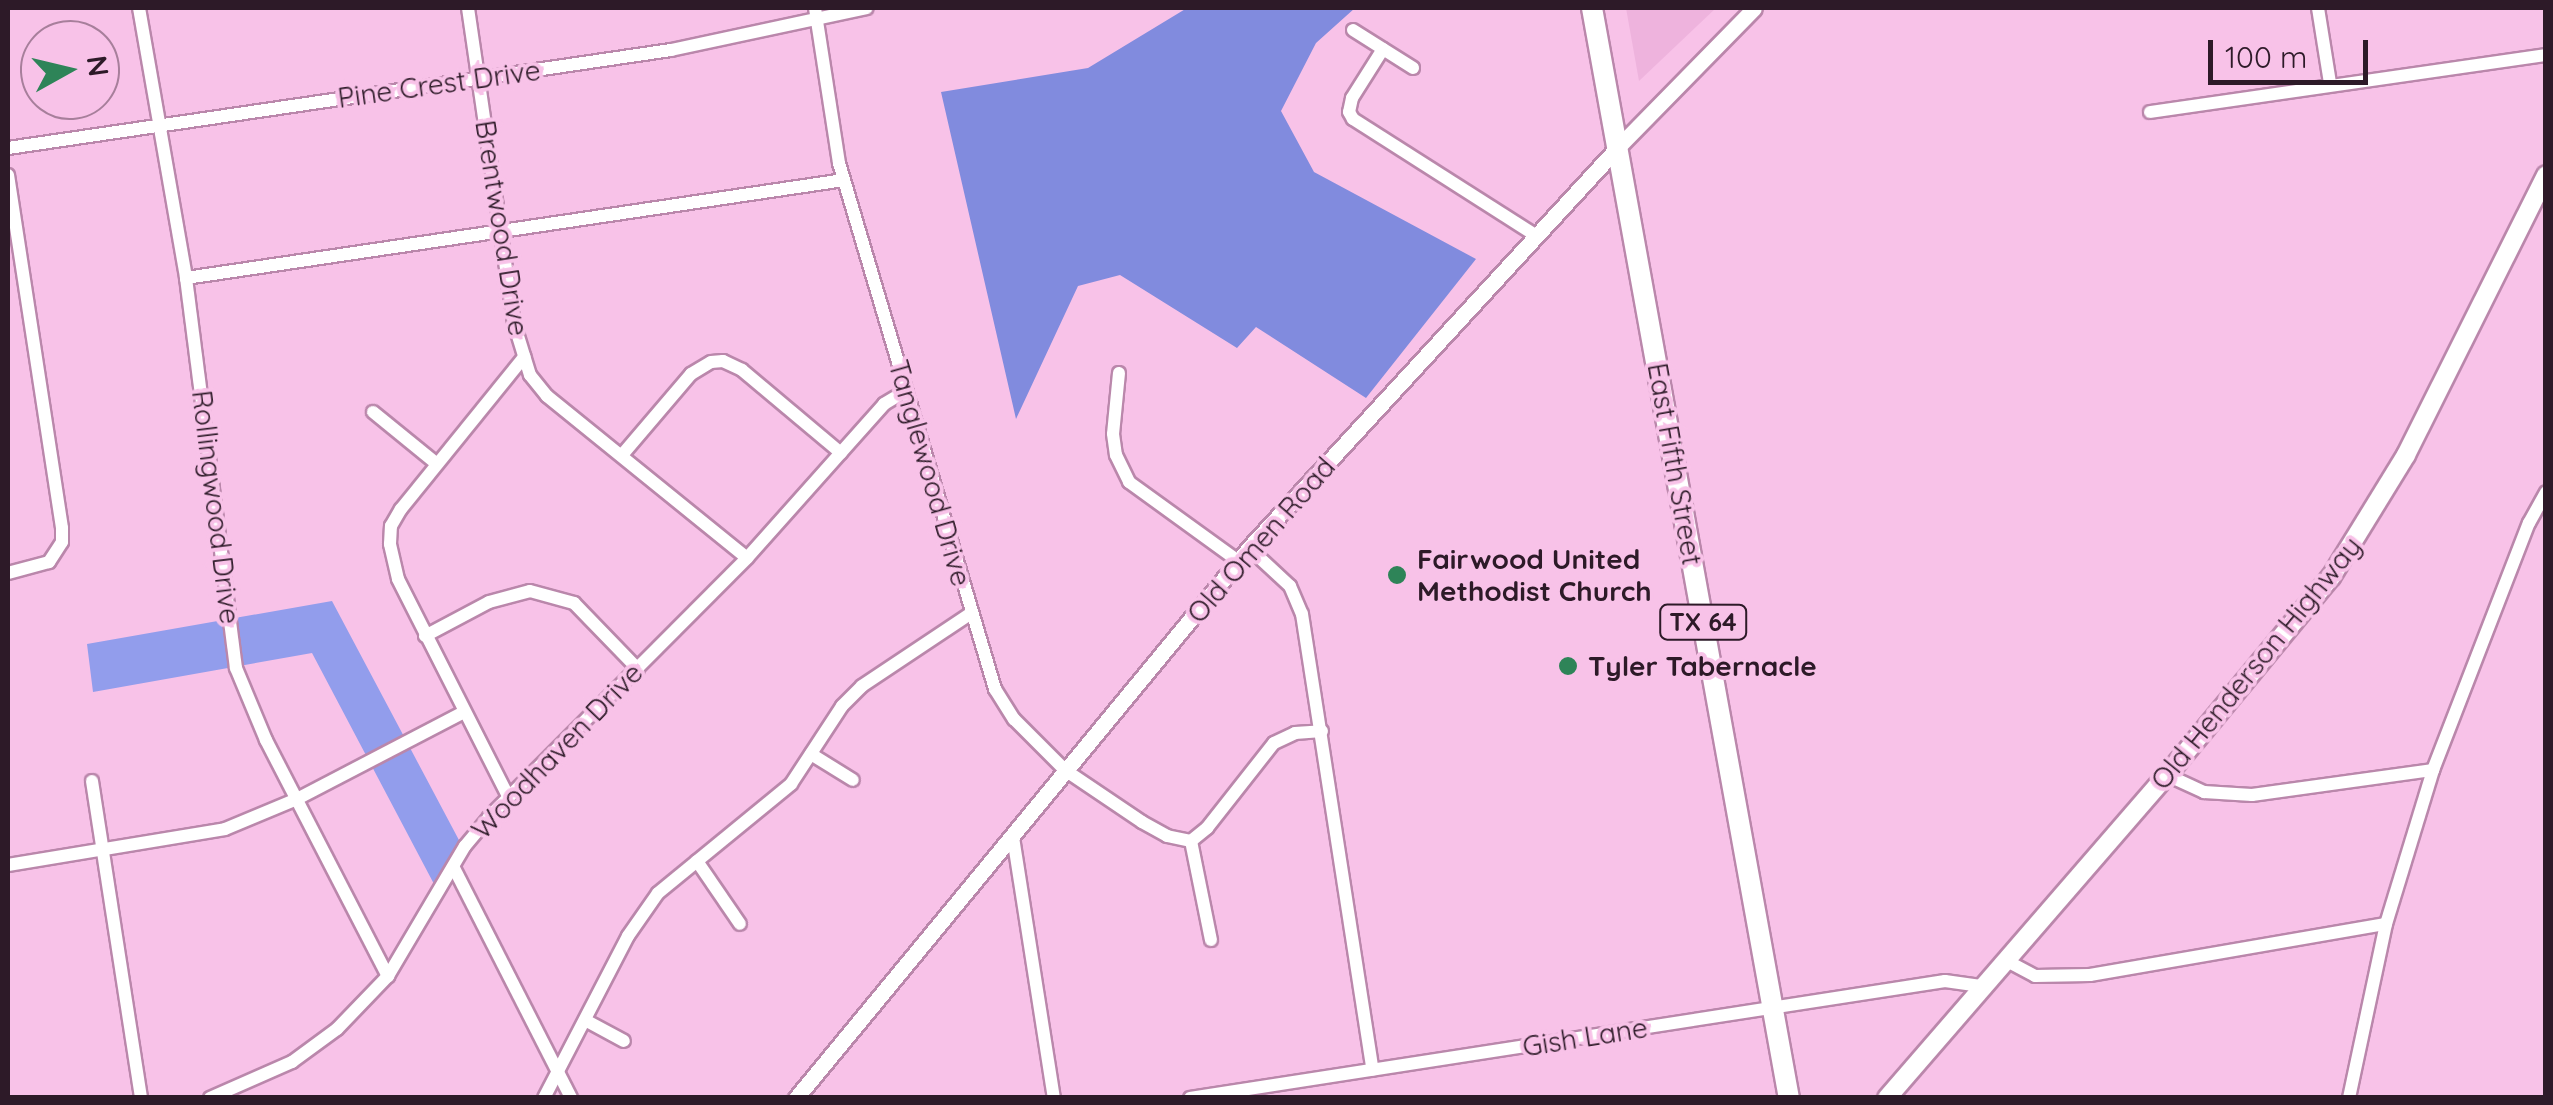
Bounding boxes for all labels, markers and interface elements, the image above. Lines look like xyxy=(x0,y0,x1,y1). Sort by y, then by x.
north arrow xyxy=(20,20,120,120)
scale bar xyxy=(2213,20,2373,82)
text: 100 m xyxy=(2225,38,2307,76)
text: N xyxy=(79,53,117,79)
street label: Pine Crest Drive xyxy=(336,53,542,115)
street label: Brentwood Drive xyxy=(468,118,536,338)
street label: Tanglewood Drive xyxy=(882,356,978,590)
street label: East Fifth Street xyxy=(1641,360,1709,568)
street label: Rollingwood Drive xyxy=(185,388,247,626)
street label: Old Omen Road xyxy=(1180,450,1342,630)
street label: Old Henderson Highway xyxy=(2144,530,2368,796)
place label: Fairwood United Methodist Church xyxy=(1417,542,1652,608)
marker: Fairwood United Methodist Church xyxy=(1386,564,1408,586)
road number: TX 64 xyxy=(1658,602,1748,642)
place label: Tyler Tabernacle xyxy=(1588,649,1817,683)
marker: Tyler Tabernacle xyxy=(1557,655,1579,677)
street label: Woodhaven Drive xyxy=(464,656,650,846)
street label: Gish Lane xyxy=(1520,1011,1650,1063)

